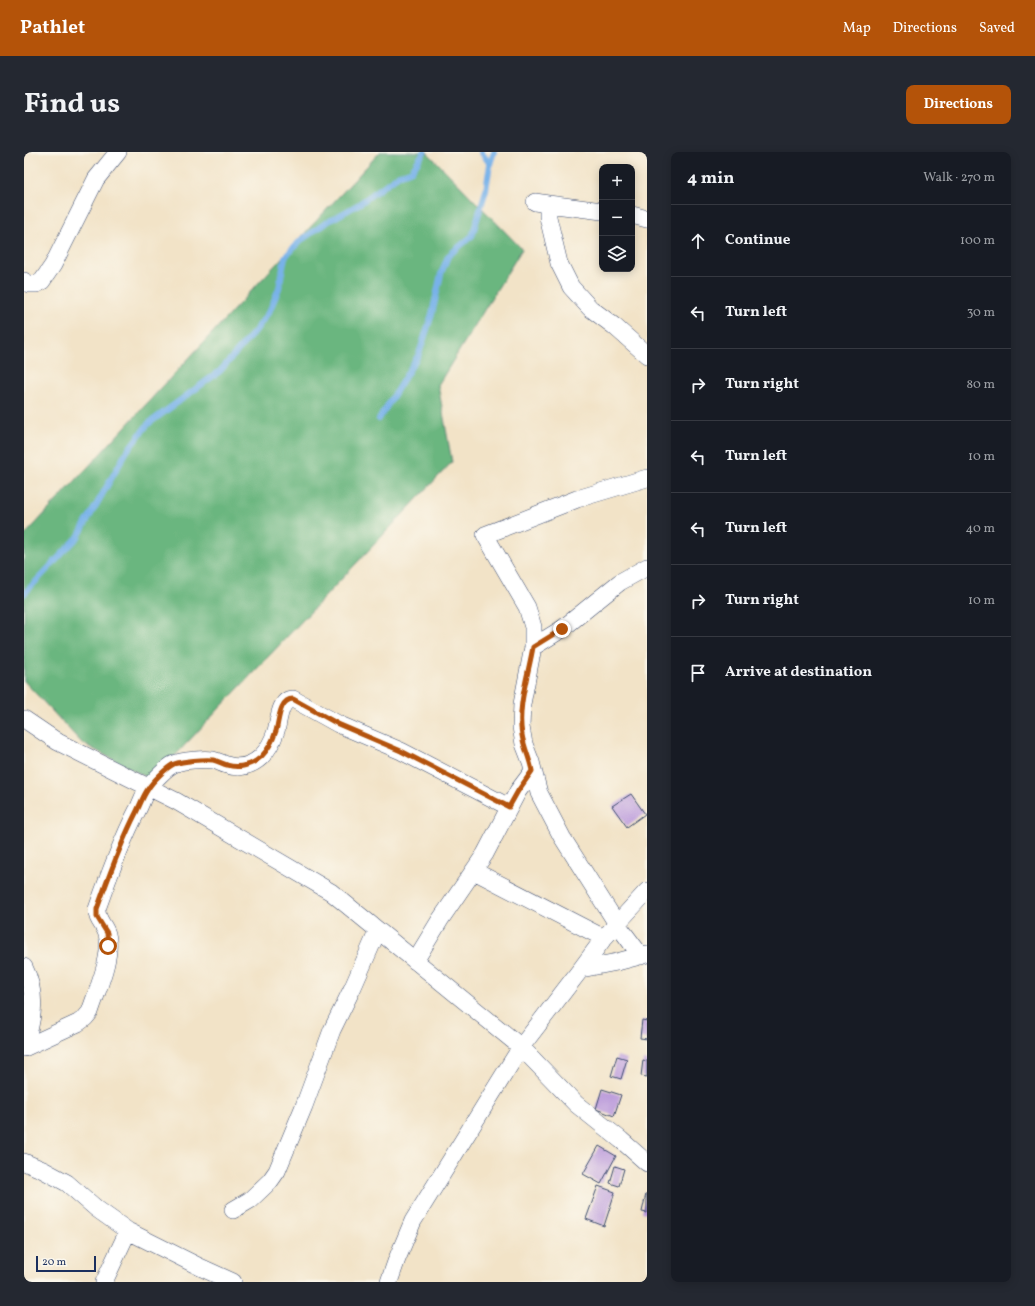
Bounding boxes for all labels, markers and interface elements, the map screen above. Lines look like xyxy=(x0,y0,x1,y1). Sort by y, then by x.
text: Pathlet xyxy=(20,15,85,41)
text: Map xyxy=(843,19,871,38)
text: Directions xyxy=(893,19,957,38)
text: Saved xyxy=(979,19,1015,38)
text: Find us xyxy=(24,85,120,124)
button: Directions xyxy=(906,85,1011,124)
map controls xyxy=(599,164,635,272)
button: + xyxy=(599,164,635,200)
text: 4 min xyxy=(687,167,734,190)
text: Walk · 270 m xyxy=(923,169,995,187)
button: − xyxy=(599,200,635,236)
icon: ahead xyxy=(687,230,709,252)
text: Continue xyxy=(725,230,790,251)
text: 100 m xyxy=(960,232,995,250)
button: layers xyxy=(599,236,635,272)
icon: left xyxy=(687,302,709,324)
text: Turn left xyxy=(725,302,787,323)
text: 30 m xyxy=(967,304,995,322)
icon: right xyxy=(687,374,709,396)
text: Turn right xyxy=(725,374,799,395)
text: 80 m xyxy=(966,376,995,394)
icon: left xyxy=(687,446,709,468)
text: Turn left xyxy=(725,446,787,467)
text: 10 m xyxy=(968,448,995,466)
icon: left xyxy=(687,518,709,540)
text: Turn left xyxy=(725,518,787,539)
text: 40 m xyxy=(966,520,995,538)
icon: right xyxy=(687,590,709,612)
text: Turn right xyxy=(725,590,799,611)
text: 10 m xyxy=(968,592,995,610)
route end xyxy=(553,620,571,638)
icon: arrive xyxy=(687,662,709,684)
text: Arrive at destination xyxy=(725,662,872,683)
route start xyxy=(99,937,117,955)
scale bar xyxy=(36,1254,96,1273)
text: 20 m xyxy=(42,1255,66,1270)

